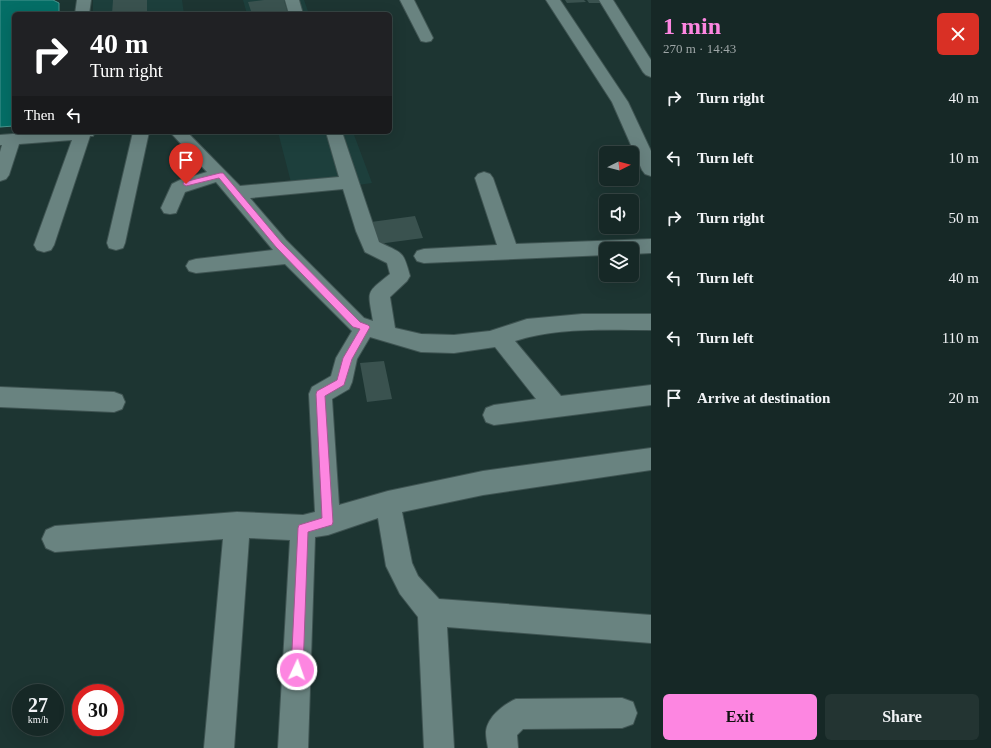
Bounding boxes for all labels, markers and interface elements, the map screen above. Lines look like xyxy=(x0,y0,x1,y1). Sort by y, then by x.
text: 1 min xyxy=(663,13,721,39)
button: close xyxy=(937,13,979,55)
icon: right xyxy=(24,28,76,80)
text: 40 m xyxy=(90,28,148,59)
text: 270 m · 14:43 xyxy=(663,41,736,56)
text: Turn right xyxy=(90,61,163,81)
icon: right xyxy=(663,87,685,109)
text: Turn right xyxy=(697,90,764,106)
text: 40 m xyxy=(949,90,979,106)
icon: left xyxy=(63,104,85,126)
text: Then xyxy=(24,107,55,123)
pin xyxy=(169,143,203,184)
north arrow xyxy=(599,146,639,186)
map controls xyxy=(599,146,639,282)
icon: left xyxy=(663,147,685,169)
icon: arrive xyxy=(175,149,197,171)
text: Turn left xyxy=(697,150,754,166)
text: 10 m xyxy=(949,150,979,166)
button: sound xyxy=(599,194,639,234)
icon: right xyxy=(663,207,685,229)
text: Turn right xyxy=(697,210,764,226)
text: 50 m xyxy=(949,210,979,226)
button: layers xyxy=(599,242,639,282)
icon: left xyxy=(663,267,685,289)
text: Turn left xyxy=(697,270,754,286)
text: 40 m xyxy=(949,270,979,286)
icon: left xyxy=(663,327,685,349)
text: Turn left xyxy=(697,330,754,346)
text: 110 m xyxy=(942,330,979,346)
icon: arrive xyxy=(663,387,685,409)
text: Arrive at destination xyxy=(697,390,830,406)
text: 20 m xyxy=(949,390,979,406)
position arrow xyxy=(276,649,318,691)
speed limit sign: 30 xyxy=(72,684,124,736)
text: 27 xyxy=(28,694,48,716)
button: Exit xyxy=(663,694,817,740)
button: Share xyxy=(825,694,979,740)
text: km/h xyxy=(28,714,48,725)

